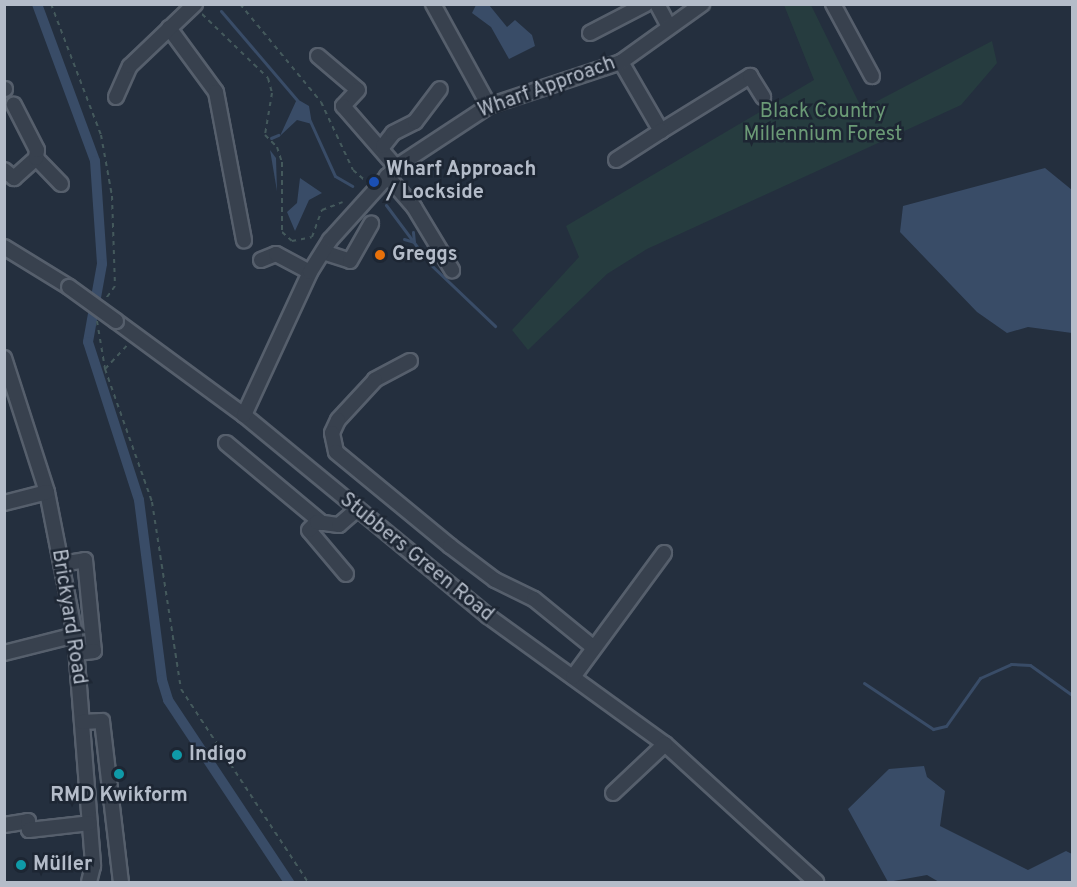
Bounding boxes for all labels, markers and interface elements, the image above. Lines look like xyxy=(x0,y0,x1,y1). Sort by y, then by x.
street label: Wharf Approach xyxy=(475,52,619,124)
park label: Black Country Millennium Forest xyxy=(744,101,902,148)
place label: Wharf Approach / Lockside xyxy=(386,158,537,205)
marker: Wharf Approach / Lockside xyxy=(367,175,381,189)
place label: Greggs xyxy=(392,243,458,267)
marker: Greggs xyxy=(373,248,387,262)
street label: Stubbers Green Road xyxy=(334,489,498,627)
street label: Brickyard Road xyxy=(45,548,91,686)
place label: Indigo xyxy=(189,743,247,767)
marker: Indigo xyxy=(170,748,184,762)
marker: RMD Kwikform xyxy=(112,767,126,781)
place label: RMD Kwikform xyxy=(50,784,188,808)
place label: Müller xyxy=(33,853,92,877)
marker: Müller xyxy=(14,858,28,872)

